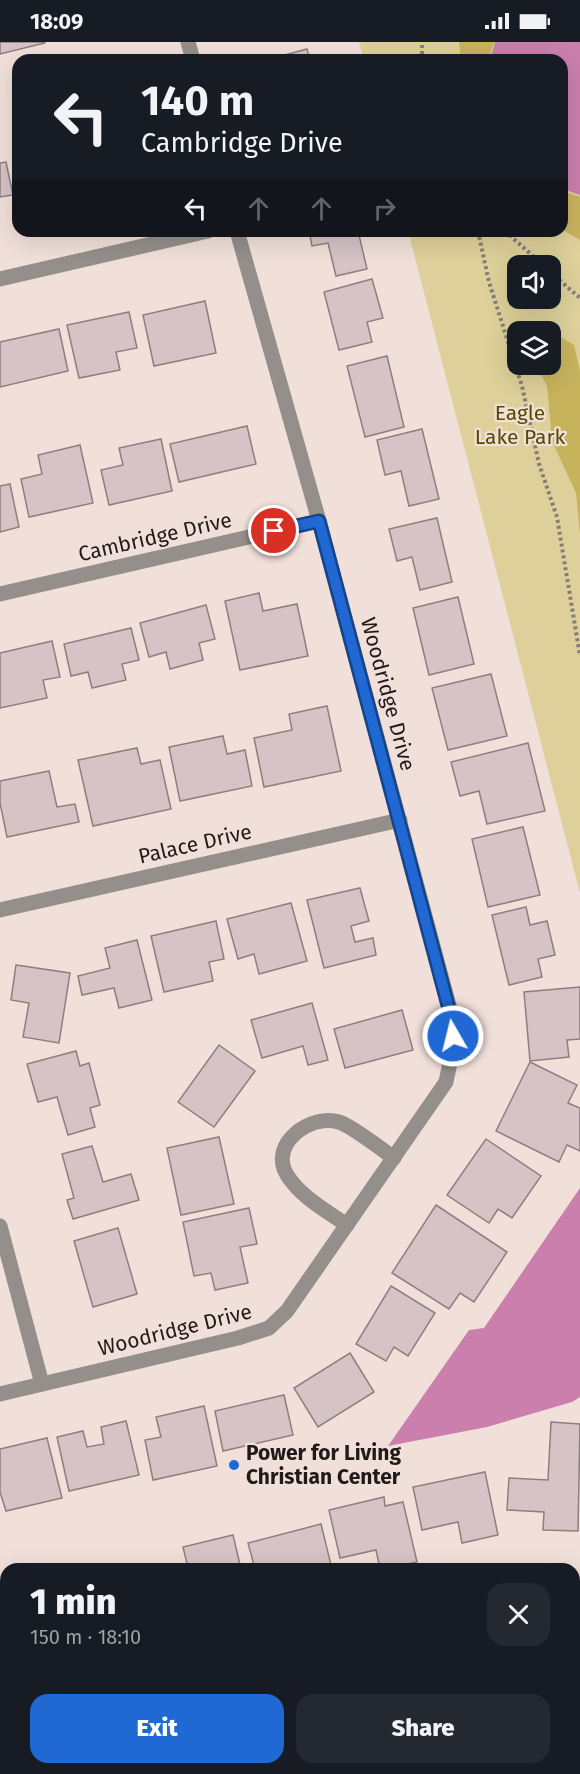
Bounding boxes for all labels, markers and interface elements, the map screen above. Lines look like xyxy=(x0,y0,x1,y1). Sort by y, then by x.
text: 18:09 xyxy=(30,8,83,35)
text: 140 m xyxy=(141,76,254,126)
icon: left xyxy=(42,78,120,156)
text: Cambridge Drive xyxy=(141,127,343,159)
icon: left xyxy=(179,192,212,225)
icon: ahead xyxy=(242,192,275,225)
icon: ahead xyxy=(305,192,338,225)
icon: right xyxy=(368,192,401,225)
map controls xyxy=(507,255,561,375)
button: sound xyxy=(507,255,561,309)
button: layers xyxy=(507,321,561,375)
park label: Eagle Lake Park xyxy=(475,400,566,450)
pin xyxy=(248,505,299,556)
street label: Cambridge Drive xyxy=(76,507,234,567)
icon: arrive xyxy=(257,514,290,547)
street label: Woodridge Drive xyxy=(355,614,421,774)
street label: Palace Drive xyxy=(136,818,254,870)
position arrow xyxy=(421,1004,485,1068)
street label: Woodridge Drive xyxy=(95,1298,255,1362)
place label: Power for Living Christian Center xyxy=(246,1440,401,1490)
marker: Power for Living Christian Center xyxy=(227,1458,241,1472)
text: 1 min xyxy=(30,1580,116,1624)
button: close xyxy=(487,1583,550,1646)
text: 150 m · 18:10 xyxy=(30,1625,141,1649)
button: Exit xyxy=(30,1694,284,1763)
button: Share xyxy=(296,1694,550,1763)

